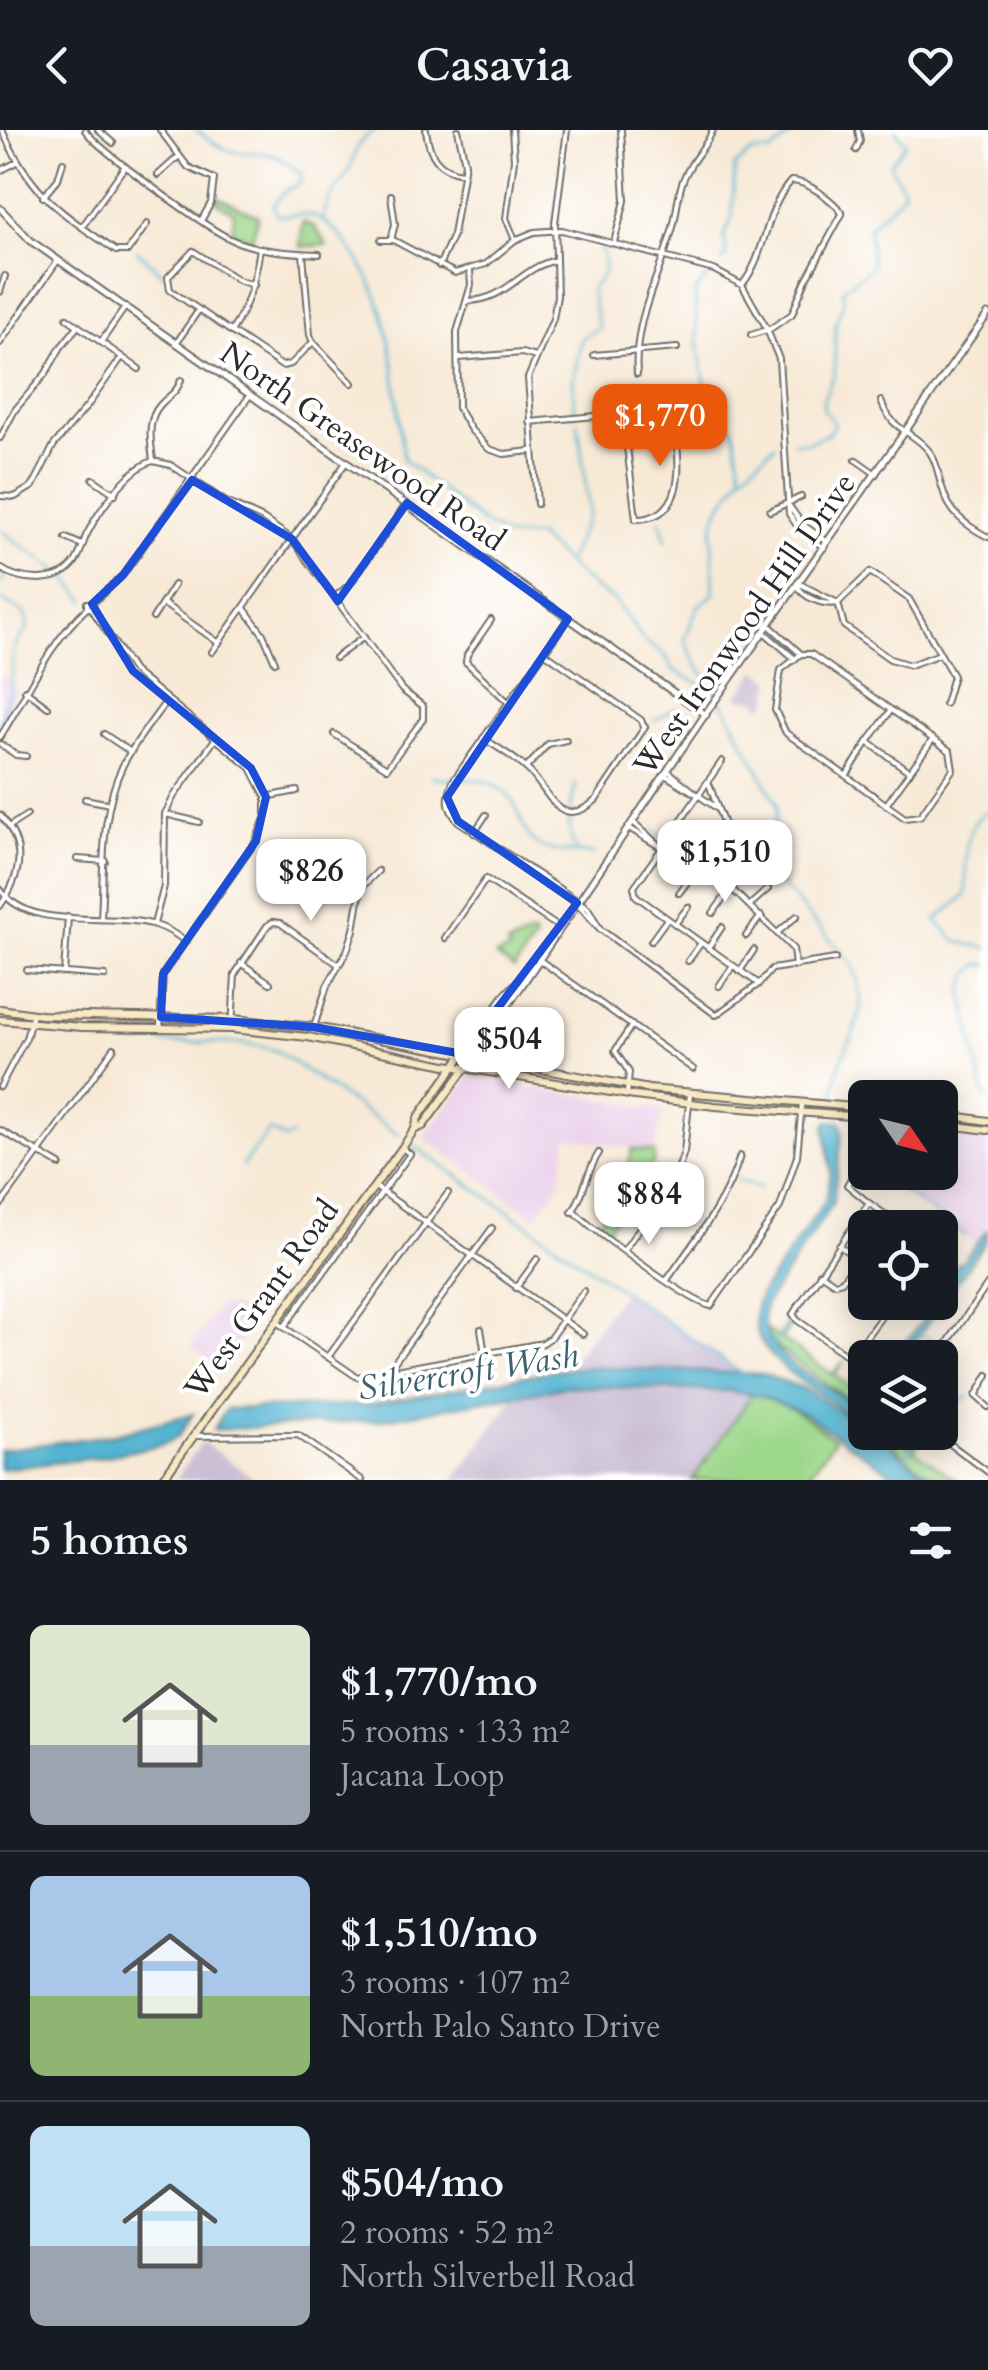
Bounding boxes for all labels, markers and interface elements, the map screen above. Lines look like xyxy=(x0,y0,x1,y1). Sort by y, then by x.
text: Casavia xyxy=(416,35,572,96)
icon: back xyxy=(30,38,85,93)
icon: heart xyxy=(903,38,958,93)
street label: North Greasewood Road xyxy=(211,331,514,562)
pin: $1,770 xyxy=(579,384,741,469)
text: $1,770 xyxy=(614,394,706,438)
street label: West Ironwood Hill Drive xyxy=(623,464,866,786)
pin: $1,510 xyxy=(644,820,806,905)
text: $1,510 xyxy=(679,830,771,874)
pin: $826 xyxy=(252,839,370,924)
text: $826 xyxy=(278,849,344,893)
pin: $504 xyxy=(450,1007,568,1092)
text: $504 xyxy=(476,1017,542,1061)
north arrow xyxy=(848,1080,958,1190)
map controls xyxy=(848,1080,958,1450)
pin: $884 xyxy=(590,1162,708,1247)
text: $884 xyxy=(616,1172,682,1216)
street label: West Grant Road xyxy=(174,1191,349,1409)
button: locate xyxy=(848,1210,958,1320)
water label: Silvercroft Wash xyxy=(355,1331,582,1413)
button: layers xyxy=(848,1340,958,1450)
text: 5 homes xyxy=(30,1512,188,1569)
icon: filters xyxy=(903,1513,958,1568)
text: $1,770/mo xyxy=(340,1653,538,1710)
icon: home xyxy=(110,1665,230,1785)
text: 5 rooms · 133 m² xyxy=(340,1710,570,1754)
text: Jacana Loop xyxy=(340,1754,505,1798)
text: $1,510/mo xyxy=(340,1904,538,1961)
icon: home xyxy=(110,1916,230,2036)
text: 3 rooms · 107 m² xyxy=(340,1961,570,2005)
text: North Palo Santo Drive xyxy=(340,2005,661,2049)
text: $504/mo xyxy=(340,2154,504,2211)
icon: home xyxy=(110,2166,230,2286)
text: 2 rooms · 52 m² xyxy=(340,2211,553,2255)
text: North Silverbell Road xyxy=(340,2255,635,2299)

